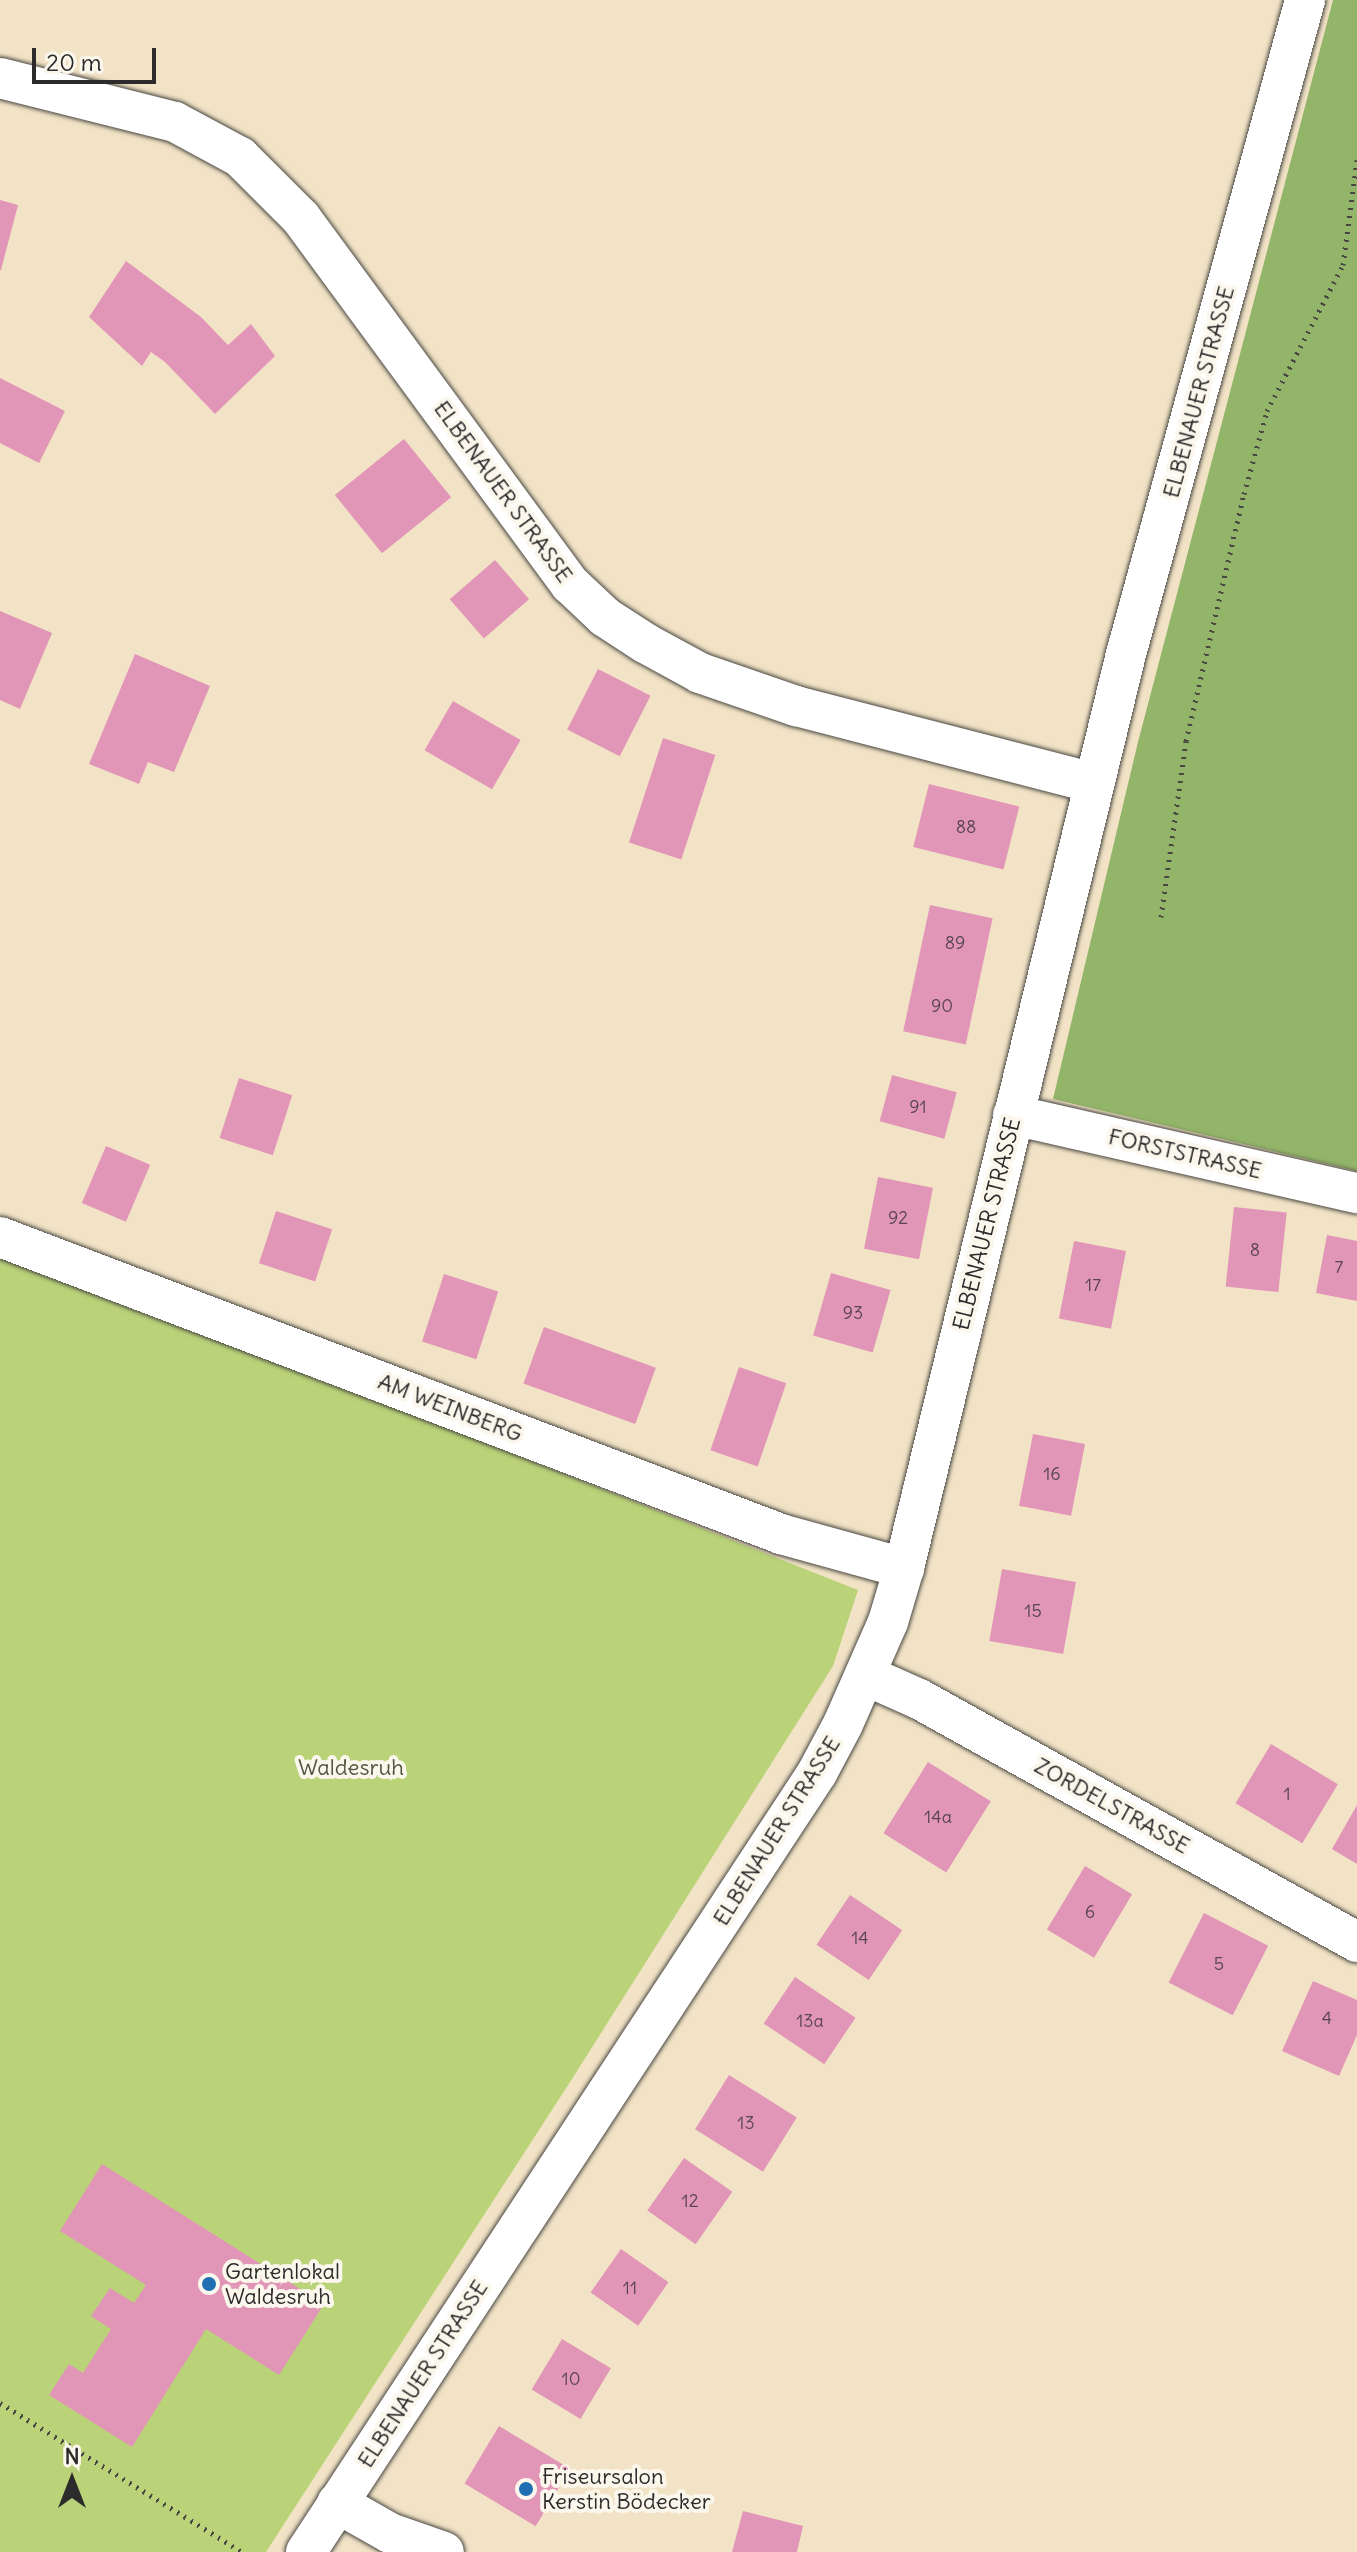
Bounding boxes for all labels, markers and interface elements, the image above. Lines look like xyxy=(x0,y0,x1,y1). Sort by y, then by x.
scale bar xyxy=(36,32,160,82)
text: 20 m xyxy=(46,47,102,77)
street label: ELBENAUER STRASSE xyxy=(1158,283,1240,501)
street label: ELBENAUER STRASSE xyxy=(428,396,578,588)
house number: 88 xyxy=(956,816,976,838)
house number: 89 xyxy=(945,932,965,954)
house number: 90 xyxy=(931,995,953,1017)
house number: 91 xyxy=(909,1096,927,1118)
street label: ELBENAUER STRASSE xyxy=(948,1115,1026,1333)
street label: FORSTSTRASSE xyxy=(1106,1124,1264,1184)
house number: 92 xyxy=(888,1207,908,1229)
house number: 8 xyxy=(1250,1239,1260,1261)
house number: 7 xyxy=(1335,1256,1343,1278)
house number: 17 xyxy=(1085,1274,1101,1296)
house number: 93 xyxy=(843,1302,863,1324)
street label: AM WEINBERG xyxy=(374,1368,526,1448)
house number: 16 xyxy=(1043,1463,1061,1485)
house number: 15 xyxy=(1024,1600,1042,1622)
street label: ELBENAUER STRASSE xyxy=(708,1732,846,1930)
street label: ZORDELSTRASSE xyxy=(1030,1753,1194,1859)
park label: Waldesruh xyxy=(298,1755,404,1781)
house number: 1 xyxy=(1283,1783,1291,1805)
house number: 14a xyxy=(924,1806,952,1828)
house number: 6 xyxy=(1085,1901,1095,1923)
house number: 14 xyxy=(851,1927,869,1949)
house number: 5 xyxy=(1214,1953,1224,1975)
house number: 4 xyxy=(1322,2007,1332,2029)
house number: 13a xyxy=(796,2010,824,2032)
house number: 13 xyxy=(737,2112,755,2134)
house number: 12 xyxy=(681,2190,699,2212)
place label: Gartenlokal Waldesruh xyxy=(225,2258,340,2310)
marker: Gartenlokal Waldesruh xyxy=(200,2275,218,2293)
street label: ELBENAUER STRASSE xyxy=(353,2275,493,2473)
house number: 11 xyxy=(623,2277,637,2299)
house number: 10 xyxy=(562,2368,580,2390)
north arrow xyxy=(32,2440,112,2520)
text: N xyxy=(64,2442,80,2470)
place label: Friseursalon Kerstin Bödecker xyxy=(542,2463,711,2514)
marker: Friseursalon Kerstin Bödecker xyxy=(517,2480,535,2498)

